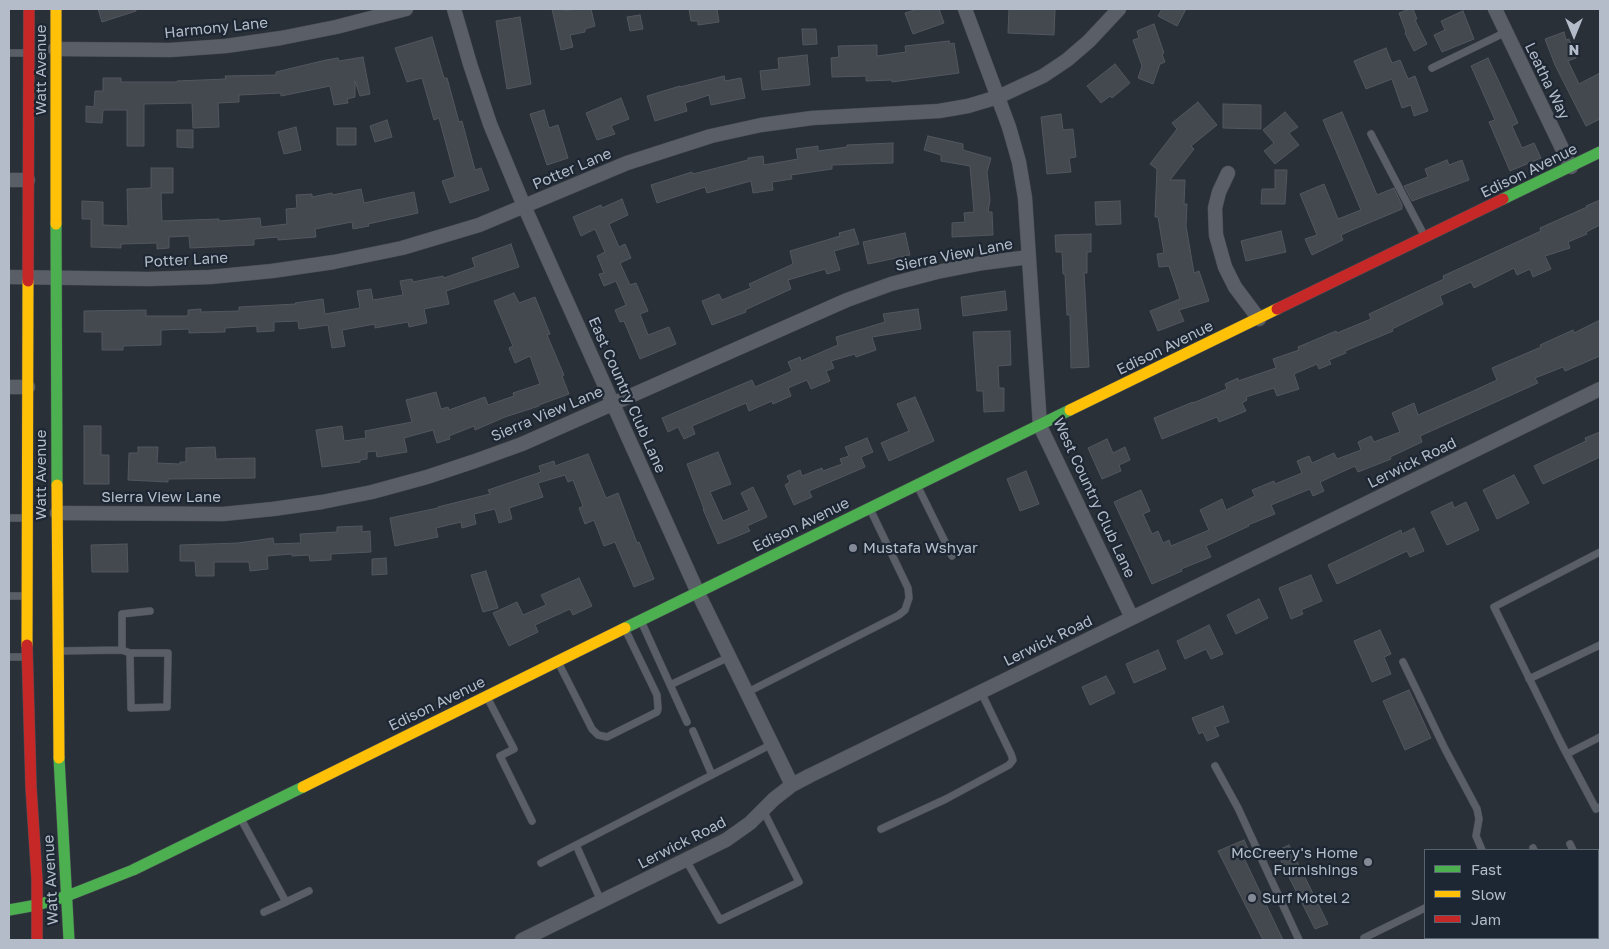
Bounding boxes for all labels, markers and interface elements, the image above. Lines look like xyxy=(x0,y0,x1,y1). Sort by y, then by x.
north arrow xyxy=(1549,10,1599,60)
street label: Harmony Lane xyxy=(163,14,269,42)
street label: Watt Avenue xyxy=(32,25,50,115)
street label: Leatha Way xyxy=(1521,40,1573,122)
text: N xyxy=(1569,42,1579,59)
street label: Edison Avenue xyxy=(1478,140,1580,202)
street label: Potter Lane xyxy=(530,144,614,194)
street label: Sierra View Lane xyxy=(894,235,1014,275)
street label: Potter Lane xyxy=(144,249,228,271)
street label: East Country Club Lane xyxy=(584,314,670,476)
street label: Edison Avenue xyxy=(1114,317,1216,379)
street label: Sierra View Lane xyxy=(488,382,606,446)
street label: West Country Club Lane xyxy=(1049,415,1139,581)
street label: Watt Avenue xyxy=(32,430,50,520)
street label: Lerwick Road xyxy=(1365,434,1459,492)
street label: Sierra View Lane xyxy=(101,488,221,506)
street label: Edison Avenue xyxy=(750,494,852,556)
place label: Mustafa Wshyar xyxy=(863,539,978,557)
marker: Mustafa Wshyar xyxy=(847,542,859,554)
street label: Lerwick Road xyxy=(1001,612,1095,670)
street label: Edison Avenue xyxy=(386,673,488,735)
street label: Lerwick Road xyxy=(635,813,729,873)
street label: Watt Avenue xyxy=(40,834,62,926)
place label: McCreery's Home Furnishings xyxy=(1231,844,1358,879)
legend xyxy=(1424,849,1599,939)
marker: McCreery's Home Furnishings xyxy=(1362,856,1374,868)
text: Fast xyxy=(1471,860,1502,878)
text: Slow xyxy=(1471,885,1506,903)
place label: Surf Motel 2 xyxy=(1262,889,1350,907)
marker: Surf Motel 2 xyxy=(1246,892,1258,904)
text: Jam xyxy=(1471,910,1501,928)

